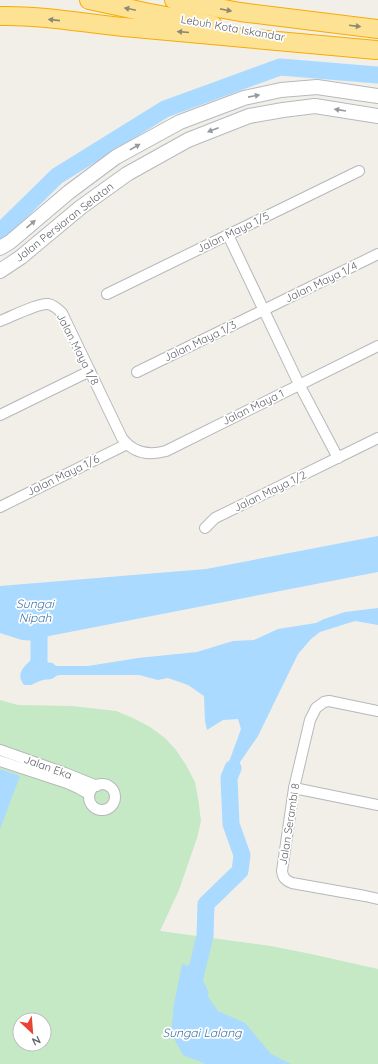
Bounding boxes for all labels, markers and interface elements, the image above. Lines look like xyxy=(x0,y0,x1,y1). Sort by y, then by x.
one-way arrow xyxy=(124,5,136,11)
one-way arrow xyxy=(220,7,233,13)
street label: Lebuh Kota Iskandar xyxy=(180,12,287,44)
one-way arrow xyxy=(48,16,60,23)
one-way arrow xyxy=(349,23,361,29)
one-way arrow xyxy=(177,29,189,36)
one-way arrow xyxy=(248,92,260,98)
one-way arrow xyxy=(333,107,346,113)
one-way arrow xyxy=(207,128,219,134)
one-way arrow xyxy=(129,144,141,150)
street label: Jalan Persiaran Selatan xyxy=(12,179,116,265)
street label: Jalan Maya 1/5 xyxy=(194,208,272,256)
one-way arrow xyxy=(25,219,36,228)
street label: Jalan Maya 1/4 xyxy=(283,258,360,306)
street label: Jalan Maya 1/8 xyxy=(54,311,102,387)
street label: Jalan Maya 1/3 xyxy=(162,317,239,365)
street label: Jalan Maya 1 xyxy=(220,386,286,428)
street label: Jalan Maya 1/6 xyxy=(24,451,102,499)
street label: Jalan Maya 1/2 xyxy=(231,467,309,515)
water label: Sungai Nipah xyxy=(16,596,55,625)
street label: Jalan Eka xyxy=(22,752,74,782)
street label: Jalan Serambi 8 xyxy=(276,782,302,866)
north arrow xyxy=(12,1012,52,1052)
water label: Sungai Lalang xyxy=(162,1025,243,1040)
text: N xyxy=(30,1033,43,1049)

